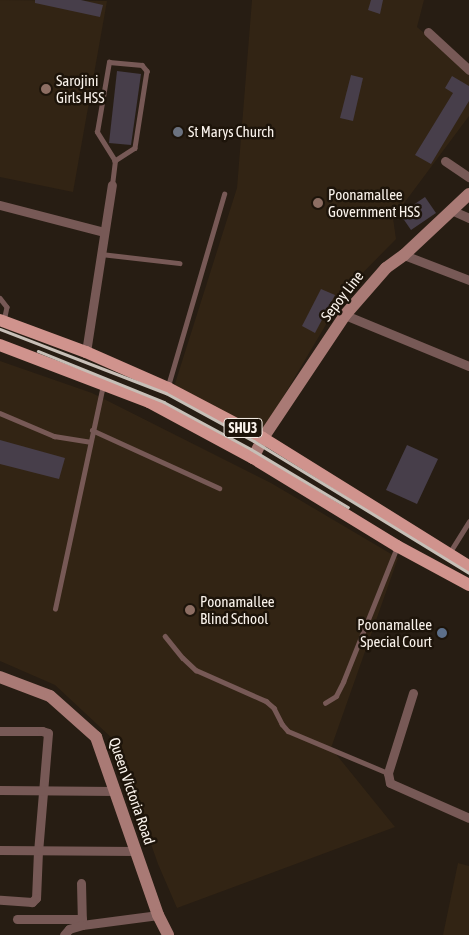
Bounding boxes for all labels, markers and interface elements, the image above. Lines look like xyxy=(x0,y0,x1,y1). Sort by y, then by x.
place label: Sarojini Girls HSS xyxy=(56,71,104,106)
marker: Sarojini Girls HSS xyxy=(40,83,52,95)
place label: St Marys Church xyxy=(188,123,274,141)
marker: St Marys Church xyxy=(172,126,184,138)
place label: Poonamallee Government HSS xyxy=(328,185,420,220)
marker: Poonamallee Government HSS xyxy=(312,197,324,209)
street label: Sepoy Line xyxy=(317,267,367,325)
road number: SHU3 xyxy=(223,416,263,439)
place label: Poonamallee Blind School xyxy=(200,592,275,627)
marker: Poonamallee Blind School xyxy=(184,604,196,616)
place label: Poonamallee Special Court xyxy=(357,615,432,650)
marker: Poonamallee Special Court xyxy=(436,627,448,639)
street label: Queen Victoria Road xyxy=(105,735,159,847)

